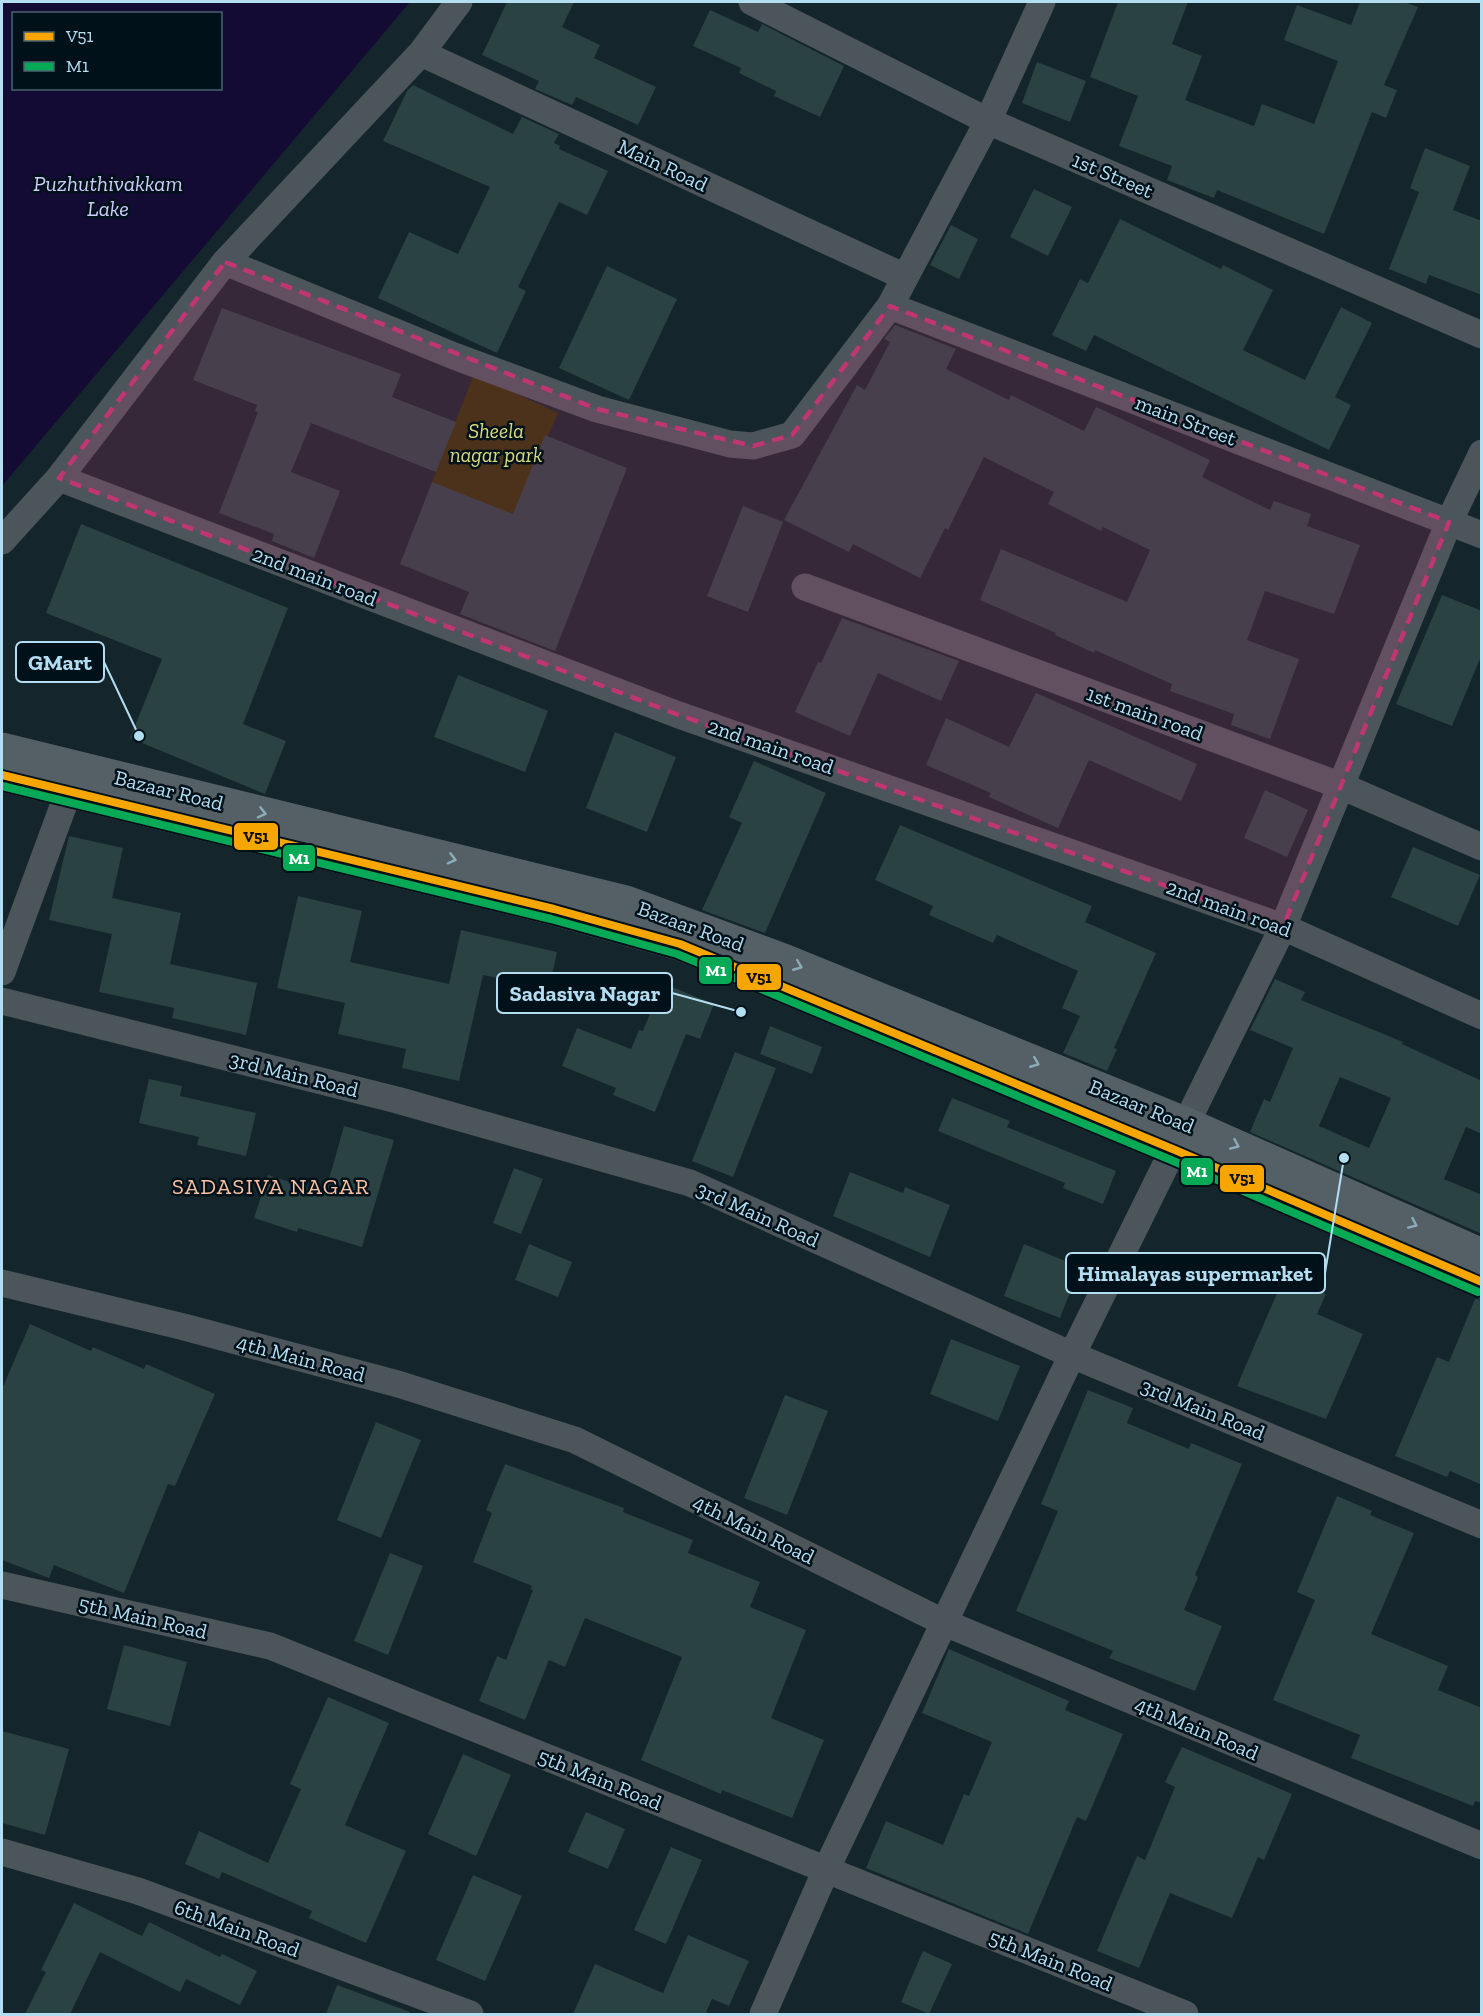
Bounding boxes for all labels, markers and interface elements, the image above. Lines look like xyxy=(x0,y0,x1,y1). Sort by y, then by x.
legend xyxy=(12,12,222,90)
text: V51 xyxy=(65,25,93,47)
text: M1 xyxy=(66,55,89,77)
street label: Main Road xyxy=(614,133,712,197)
street label: 1st Street xyxy=(1069,147,1157,203)
water label: Puzhuthivakkam Lake xyxy=(33,170,183,222)
street label: main Street xyxy=(1132,389,1240,451)
park label: Sheela nagar park xyxy=(450,418,542,467)
street label: 2nd main road xyxy=(249,541,381,611)
callout: GMart xyxy=(16,642,104,682)
text: GMart xyxy=(28,649,92,676)
street label: 1st main road xyxy=(1083,680,1207,746)
street label: 2nd main road xyxy=(705,713,838,779)
street label: Bazaar Road xyxy=(112,764,226,816)
one-way arrow xyxy=(257,805,267,818)
line badge: V51 xyxy=(233,822,279,851)
text: V51 xyxy=(243,827,269,846)
line badge: M1 xyxy=(282,844,316,872)
text: M1 xyxy=(289,849,310,868)
one-way arrow xyxy=(447,852,457,865)
street label: 2nd main road xyxy=(1163,874,1295,942)
street label: Bazaar Road xyxy=(634,895,748,957)
line badge: M1 xyxy=(698,956,733,985)
one-way arrow xyxy=(792,959,803,971)
text: M1 xyxy=(706,961,727,980)
line badge: V51 xyxy=(736,963,782,991)
text: V51 xyxy=(746,968,772,987)
callout: Sadasiva Nagar xyxy=(497,973,672,1013)
text: Sadasiva Nagar xyxy=(510,980,661,1007)
street label: 3rd Main Road xyxy=(227,1046,361,1102)
one-way arrow xyxy=(1029,1056,1040,1068)
street label: Bazaar Road xyxy=(1086,1074,1199,1139)
one-way arrow xyxy=(1229,1137,1240,1149)
line badge: M1 xyxy=(1180,1157,1214,1186)
text: M1 xyxy=(1187,1162,1208,1181)
line badge: V51 xyxy=(1219,1164,1265,1193)
text: V51 xyxy=(1229,1169,1255,1188)
district label: SADASIVA NAGAR xyxy=(172,1173,370,1200)
street label: 3rd Main Road xyxy=(693,1176,824,1252)
one-way arrow xyxy=(1407,1217,1418,1229)
callout: Himalayas supermarket xyxy=(1066,1253,1325,1293)
text: Himalayas supermarket xyxy=(1078,1260,1313,1287)
street label: 4th Main Road xyxy=(234,1329,368,1387)
street label: 3rd Main Road xyxy=(1137,1373,1269,1445)
street label: 4th Main Road xyxy=(689,1489,819,1569)
street label: 5th Main Road xyxy=(76,1590,210,1644)
street label: 4th Main Road xyxy=(1131,1691,1263,1765)
street label: 5th Main Road xyxy=(535,1743,666,1815)
street label: 6th Main Road xyxy=(171,1894,304,1962)
street label: 5th Main Road xyxy=(986,1924,1117,1996)

